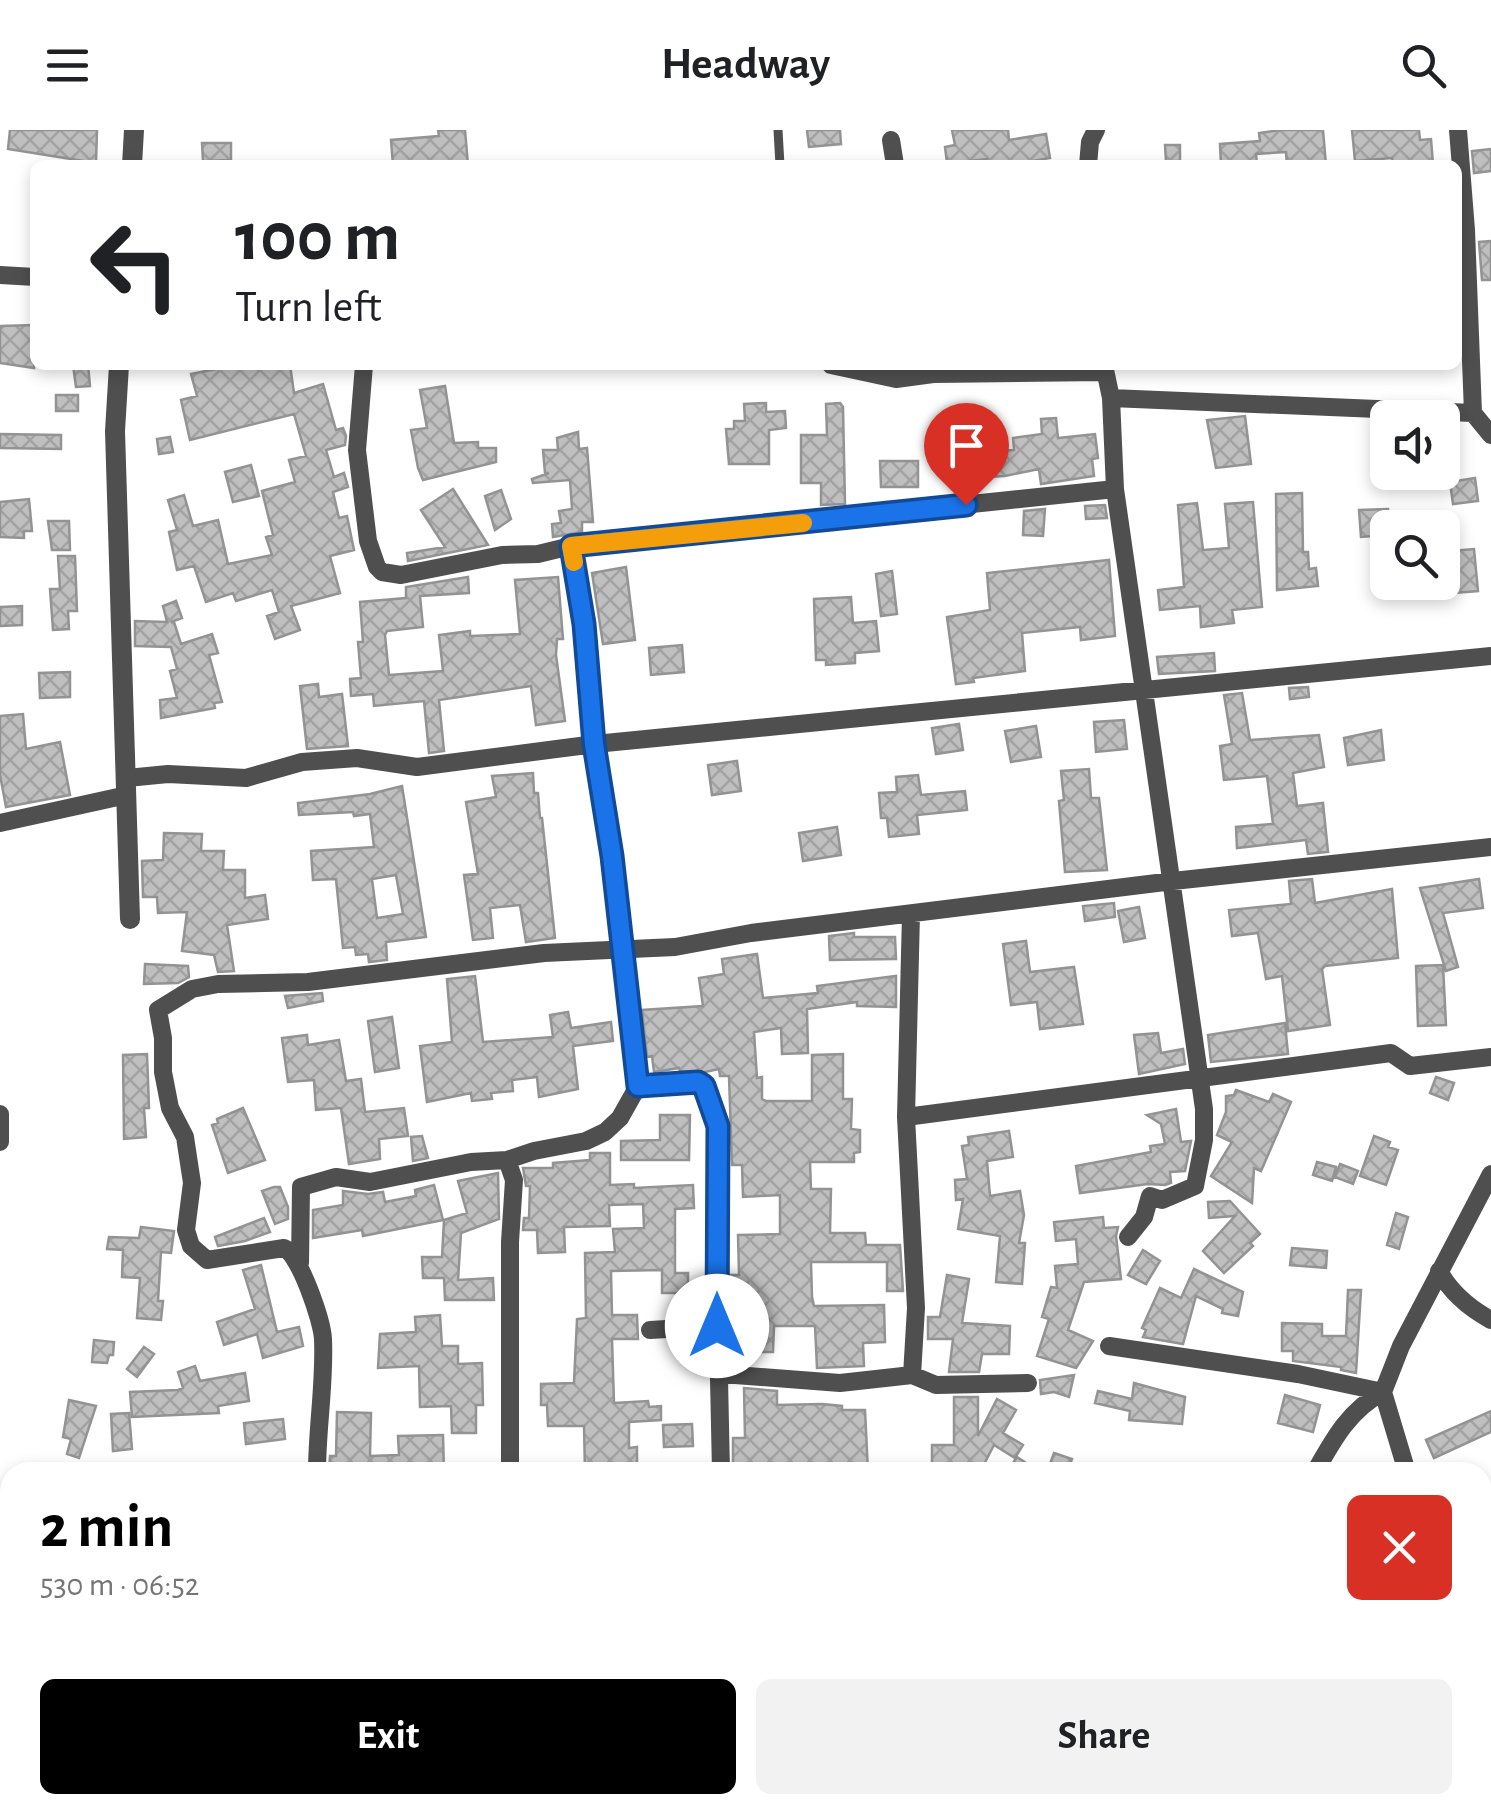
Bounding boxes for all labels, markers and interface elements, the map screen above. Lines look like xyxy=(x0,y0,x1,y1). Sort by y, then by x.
icon: menu xyxy=(40,38,95,93)
icon: search xyxy=(1396,38,1451,93)
text: Headway xyxy=(661,42,830,87)
icon: left xyxy=(70,200,200,330)
text: 100 m xyxy=(235,203,400,273)
text: Turn left xyxy=(235,285,382,330)
map controls xyxy=(1370,400,1460,600)
button: sound xyxy=(1370,400,1460,490)
pin xyxy=(924,403,1009,506)
icon: arrive xyxy=(939,418,994,473)
button: search xyxy=(1370,510,1460,600)
position arrow xyxy=(665,1274,769,1378)
button: close xyxy=(1347,1495,1452,1600)
text: 2 min xyxy=(40,1498,173,1558)
text: 530 m · 06:52 xyxy=(40,1569,199,1601)
button: Exit xyxy=(40,1679,736,1794)
button: Share xyxy=(756,1679,1452,1794)

